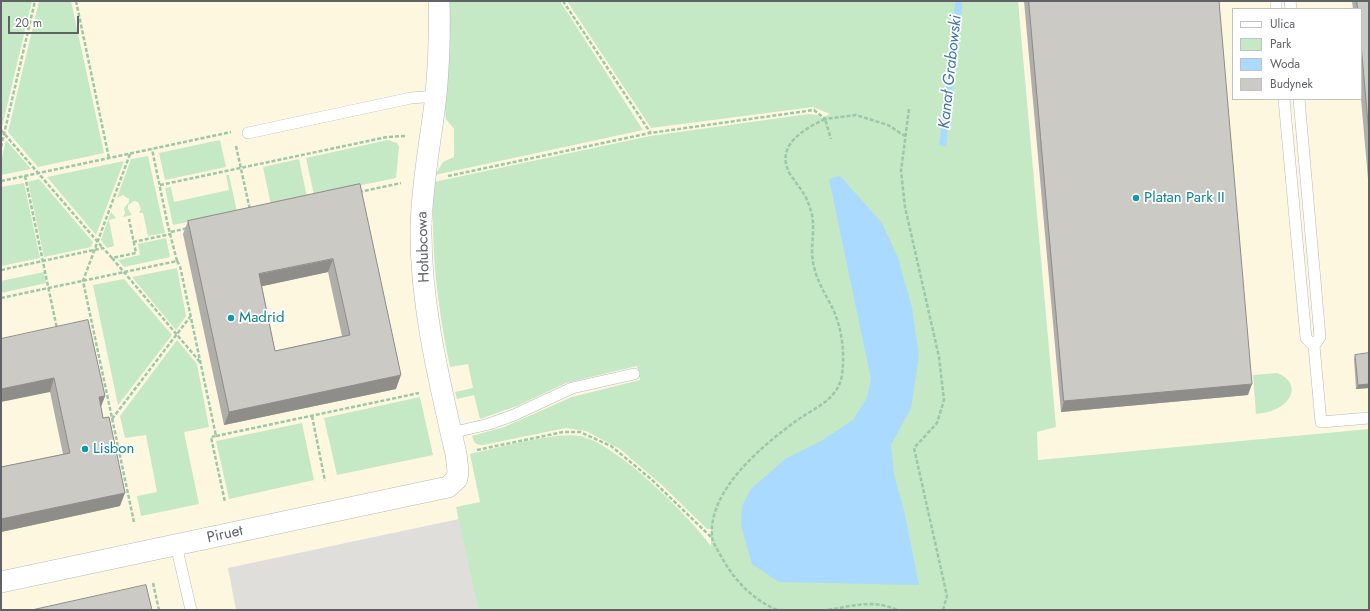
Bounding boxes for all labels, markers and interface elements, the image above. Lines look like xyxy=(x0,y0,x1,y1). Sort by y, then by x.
scale bar xyxy=(10,8,81,34)
legend xyxy=(1232,8,1362,100)
text: 20 m xyxy=(15,14,42,32)
water label: Kanał Grabowski xyxy=(935,14,967,130)
text: Ulica xyxy=(1270,15,1295,33)
text: Park xyxy=(1270,35,1291,53)
text: Woda xyxy=(1270,55,1300,73)
text: Budynek xyxy=(1270,75,1313,93)
place label: Platan Park II xyxy=(1144,189,1225,207)
marker: Platan Park II xyxy=(1131,193,1141,203)
street label: Hołubcowa xyxy=(414,211,434,283)
place label: Madrid xyxy=(239,309,285,327)
marker: Madrid xyxy=(226,313,236,323)
place label: Lisbon xyxy=(93,440,134,458)
marker: Lisbon xyxy=(80,444,90,454)
street label: Piruet xyxy=(205,522,245,548)

